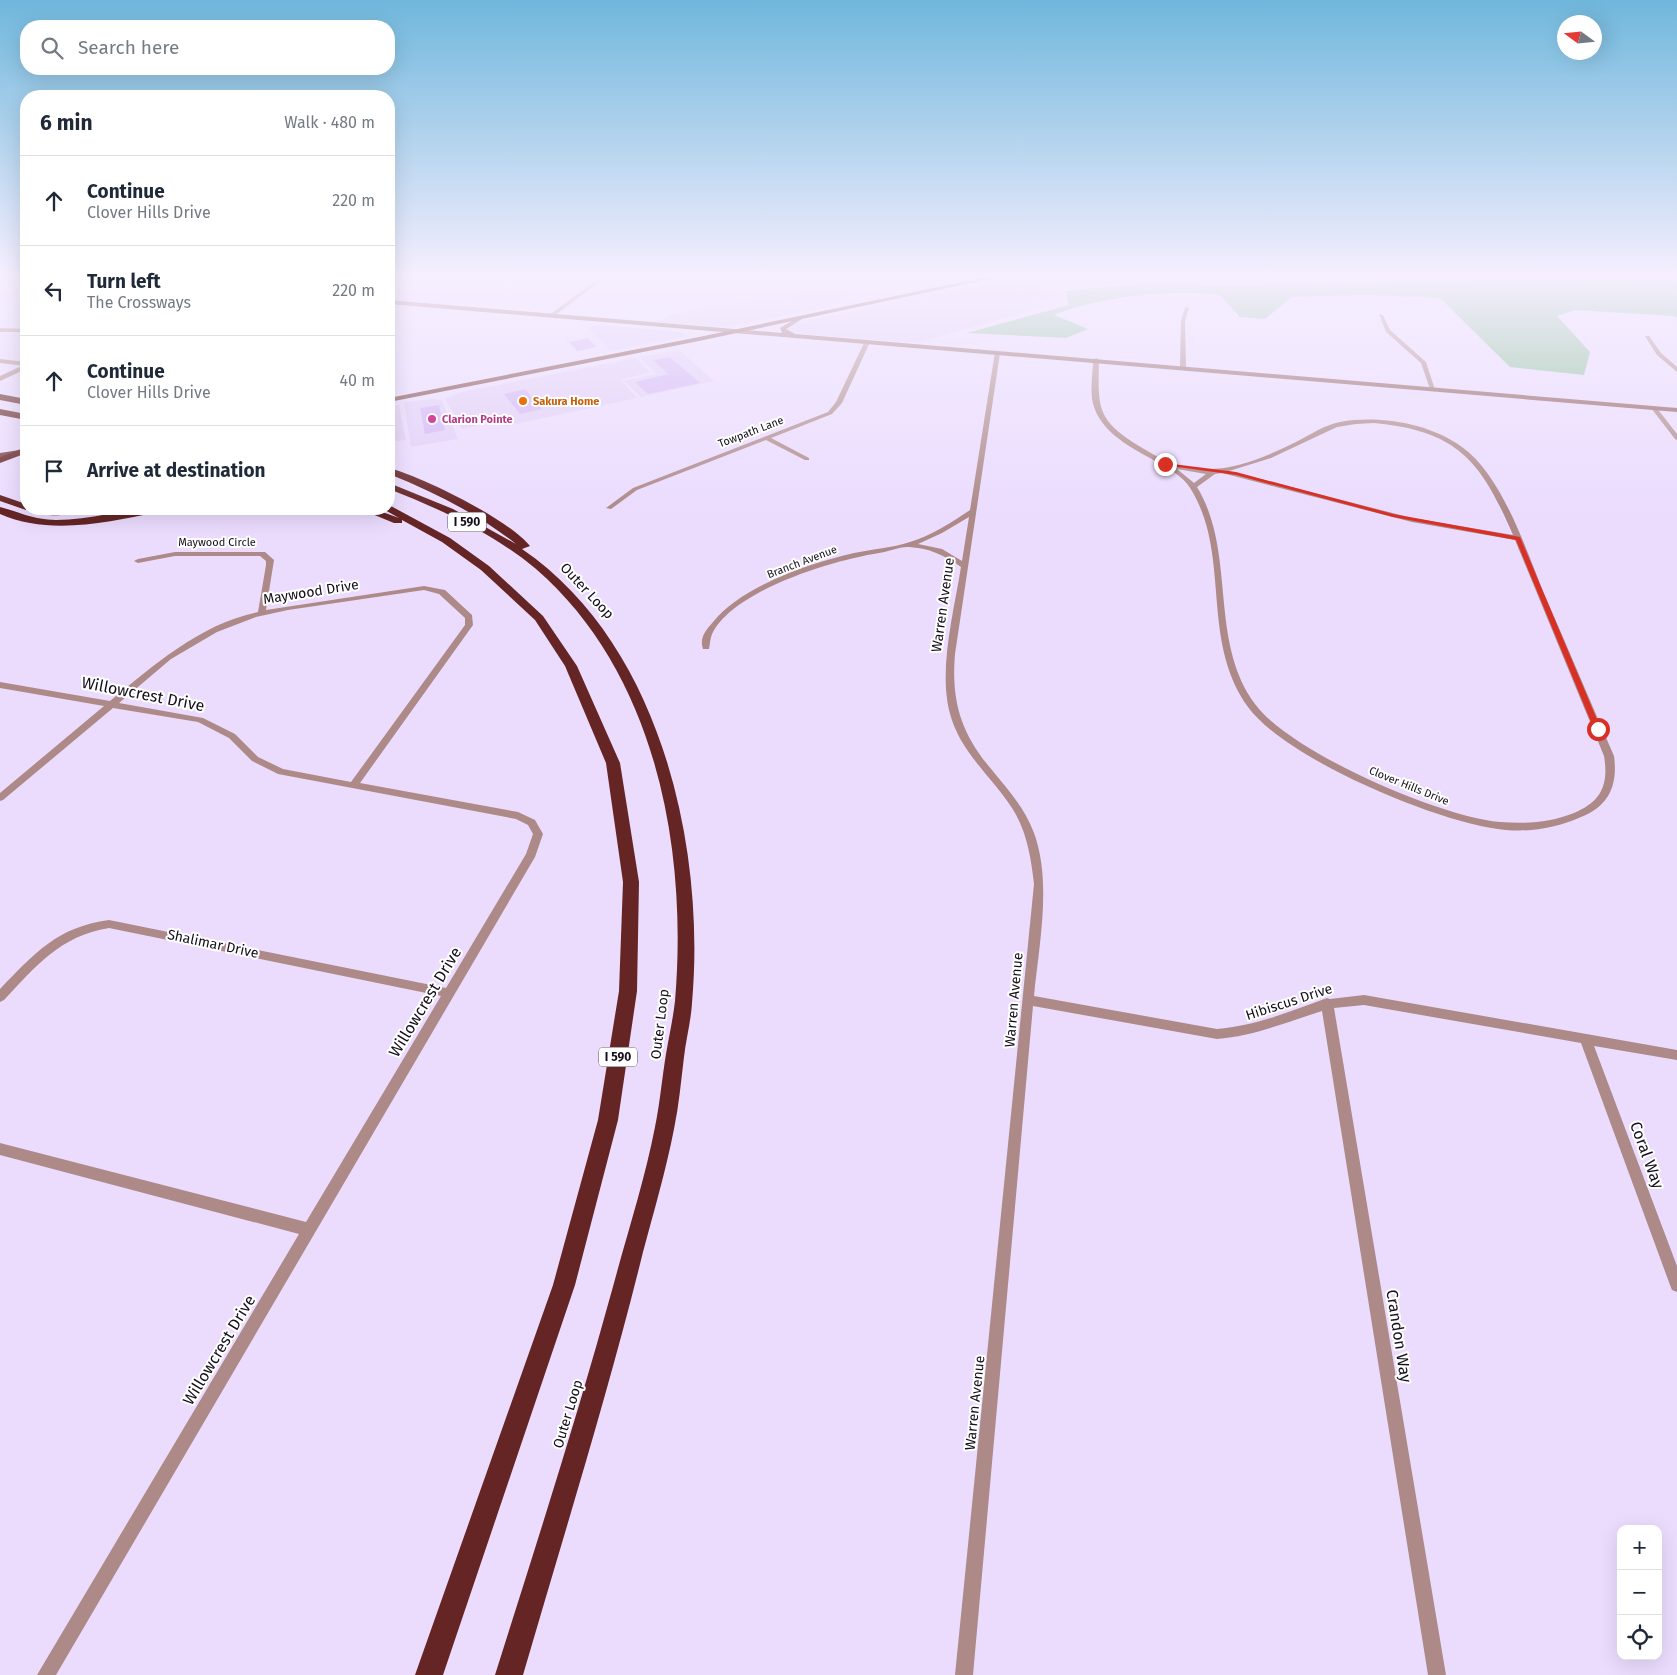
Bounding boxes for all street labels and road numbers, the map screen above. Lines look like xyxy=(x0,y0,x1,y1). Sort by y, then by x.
street label: Towpath Lane xyxy=(716,414,786,450)
road number: I 590 xyxy=(448,512,486,532)
street label: Maywood Circle xyxy=(178,536,256,549)
street label: Branch Avenue xyxy=(765,543,839,581)
street label: Warren Avenue xyxy=(928,557,958,653)
street label: Outer Loop xyxy=(557,559,617,623)
street label: Maywood Drive xyxy=(262,576,360,608)
street label: Willowcrest Drive xyxy=(80,673,206,715)
street label: Clover Hills Drive xyxy=(1367,764,1451,808)
street label: Shalimar Drive xyxy=(166,926,260,962)
street label: Willowcrest Drive xyxy=(385,944,465,1060)
street label: Warren Avenue xyxy=(1001,952,1027,1048)
street label: Hibiscus Drive xyxy=(1244,980,1334,1024)
street label: Outer Loop xyxy=(647,988,673,1060)
road number: I 590 xyxy=(599,1048,637,1066)
street label: Coral Way xyxy=(1626,1119,1668,1191)
street label: Crandon Way xyxy=(1382,1288,1416,1384)
street label: Willowcrest Drive xyxy=(179,1292,259,1408)
street label: Warren Avenue xyxy=(962,1355,988,1451)
street label: Outer Loop xyxy=(550,1378,586,1450)

